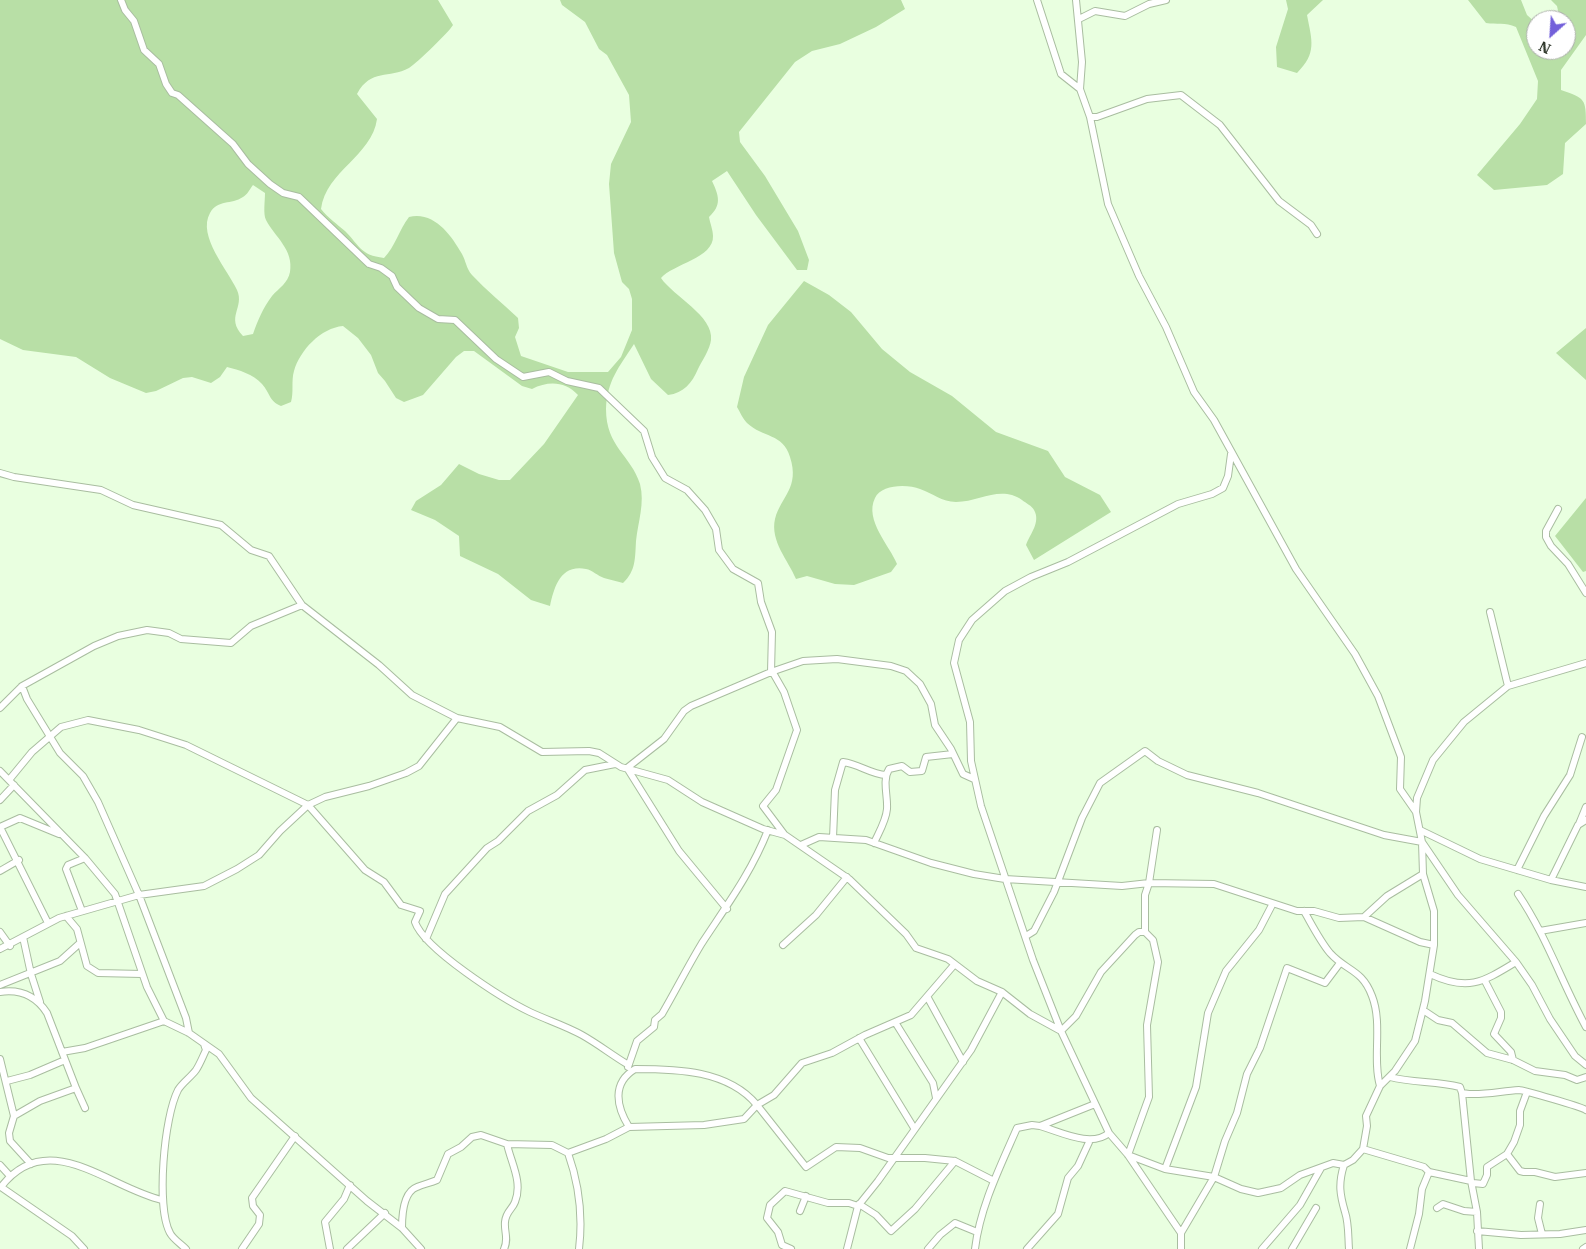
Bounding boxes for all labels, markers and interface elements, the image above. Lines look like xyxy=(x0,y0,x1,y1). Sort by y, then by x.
north arrow xyxy=(1526,10,1576,60)
text: N xyxy=(1536,37,1554,58)

